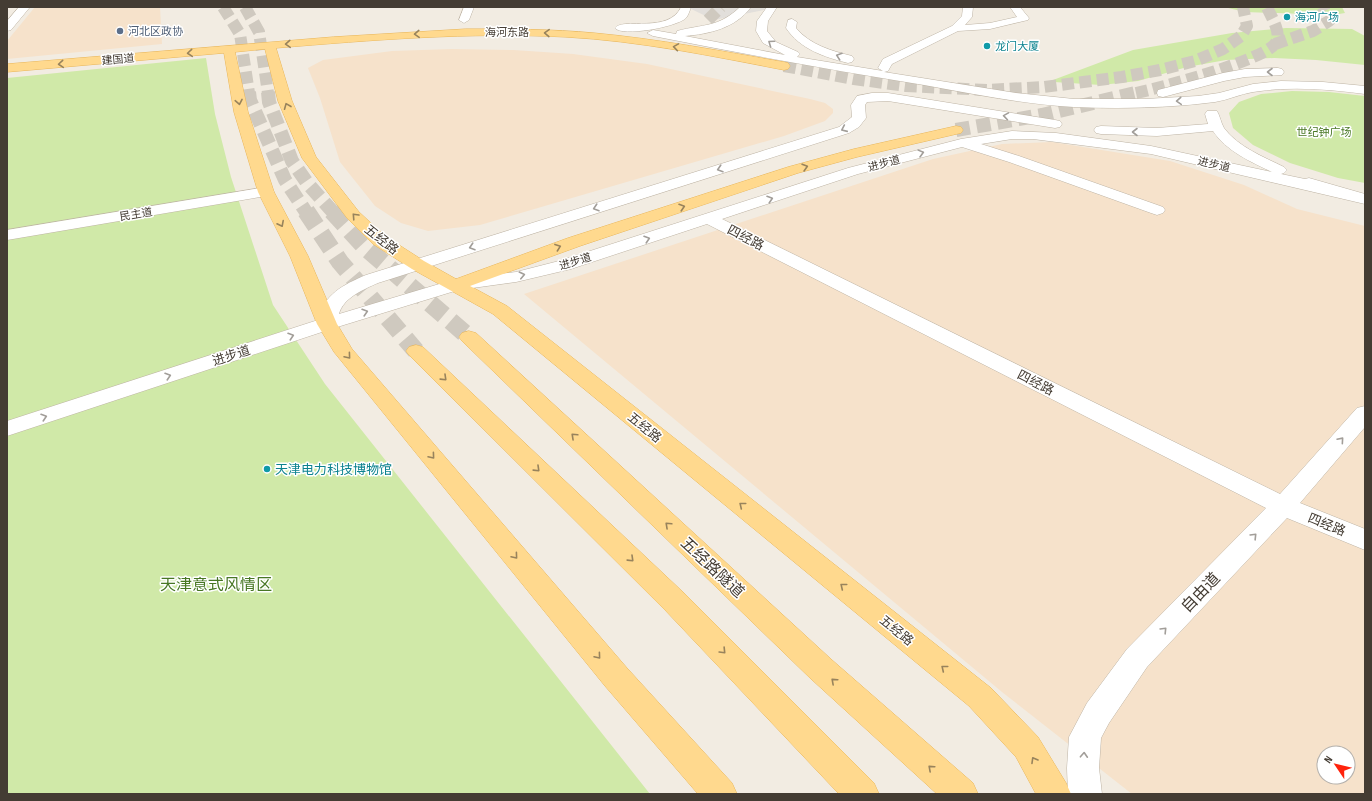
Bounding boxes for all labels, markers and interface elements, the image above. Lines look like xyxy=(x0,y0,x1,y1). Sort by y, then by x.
place label: 海河广场 xyxy=(1295,11,1339,24)
marker: 海河广场 xyxy=(1282,12,1292,22)
place label: 河北区政协 xyxy=(128,25,183,38)
marker: 河北区政协 xyxy=(115,26,125,36)
street label: 海河东路 xyxy=(485,26,529,39)
one-way arrow xyxy=(544,29,550,37)
one-way arrow xyxy=(414,30,420,39)
one-way arrow xyxy=(285,40,291,49)
place label: 龙门大厦 xyxy=(995,40,1039,53)
one-way arrow xyxy=(769,41,776,48)
marker: 龙门大厦 xyxy=(982,41,992,51)
one-way arrow xyxy=(673,44,679,52)
one-way arrow xyxy=(187,48,193,57)
street label: 建国道 xyxy=(101,52,135,67)
one-way arrow xyxy=(835,53,842,61)
one-way arrow xyxy=(58,59,64,68)
one-way arrow xyxy=(1267,68,1273,76)
one-way arrow xyxy=(1176,96,1182,105)
one-way arrow xyxy=(234,99,242,105)
one-way arrow xyxy=(283,103,291,110)
one-way arrow xyxy=(1003,112,1009,121)
one-way arrow xyxy=(840,124,848,132)
park label: 世纪钟广场 xyxy=(1297,126,1352,139)
one-way arrow xyxy=(1132,128,1138,136)
one-way arrow xyxy=(918,149,925,158)
street label: 进步道 xyxy=(867,153,902,174)
street label: 进步道 xyxy=(1196,154,1231,175)
one-way arrow xyxy=(801,163,808,172)
one-way arrow xyxy=(717,164,724,173)
one-way arrow xyxy=(767,195,774,204)
one-way arrow xyxy=(593,203,600,212)
one-way arrow xyxy=(678,203,685,212)
street label: 民主道 xyxy=(119,205,153,223)
one-way arrow xyxy=(352,213,359,221)
one-way arrow xyxy=(276,220,284,227)
street label: 五经路 xyxy=(361,221,402,258)
street label: 四经路 xyxy=(725,222,767,254)
one-way arrow xyxy=(643,235,650,244)
one-way arrow xyxy=(469,242,476,251)
one-way arrow xyxy=(555,244,562,252)
street label: 进步道 xyxy=(557,250,593,273)
one-way arrow xyxy=(519,272,525,280)
one-way arrow xyxy=(361,308,368,317)
one-way arrow xyxy=(287,332,294,340)
street label: 进步道 xyxy=(210,342,252,370)
one-way arrow xyxy=(344,352,351,359)
street label: 四经路 xyxy=(1015,367,1057,399)
one-way arrow xyxy=(164,372,171,381)
one-way arrow xyxy=(439,373,447,381)
street label: 五经路 xyxy=(624,409,665,446)
one-way arrow xyxy=(40,413,47,422)
one-way arrow xyxy=(571,433,579,441)
one-way arrow xyxy=(1337,437,1344,445)
one-way arrow xyxy=(427,452,434,459)
place label: 天津电力科技博物馆 xyxy=(275,462,392,478)
marker: 天津电力科技博物馆 xyxy=(262,464,272,474)
one-way arrow xyxy=(532,464,540,471)
one-way arrow xyxy=(739,502,746,509)
street label: 四经路 xyxy=(1306,510,1348,540)
one-way arrow xyxy=(665,523,673,530)
one-way arrow xyxy=(1249,533,1257,541)
street label: 五经路隧道 xyxy=(676,534,748,602)
one-way arrow xyxy=(511,551,518,559)
one-way arrow xyxy=(626,554,634,562)
street label: 自由道 xyxy=(1178,569,1225,617)
park label: 天津意式风情区 xyxy=(160,576,272,595)
one-way arrow xyxy=(840,584,847,591)
street label: 五经路 xyxy=(876,612,917,649)
one-way arrow xyxy=(1160,627,1167,635)
one-way arrow xyxy=(718,646,726,654)
one-way arrow xyxy=(594,651,601,658)
one-way arrow xyxy=(942,665,949,672)
one-way arrow xyxy=(832,679,839,686)
north arrow xyxy=(1316,745,1356,785)
one-way arrow xyxy=(1079,752,1088,758)
text: N xyxy=(1321,753,1335,766)
one-way arrow xyxy=(1032,757,1039,764)
one-way arrow xyxy=(929,766,936,773)

